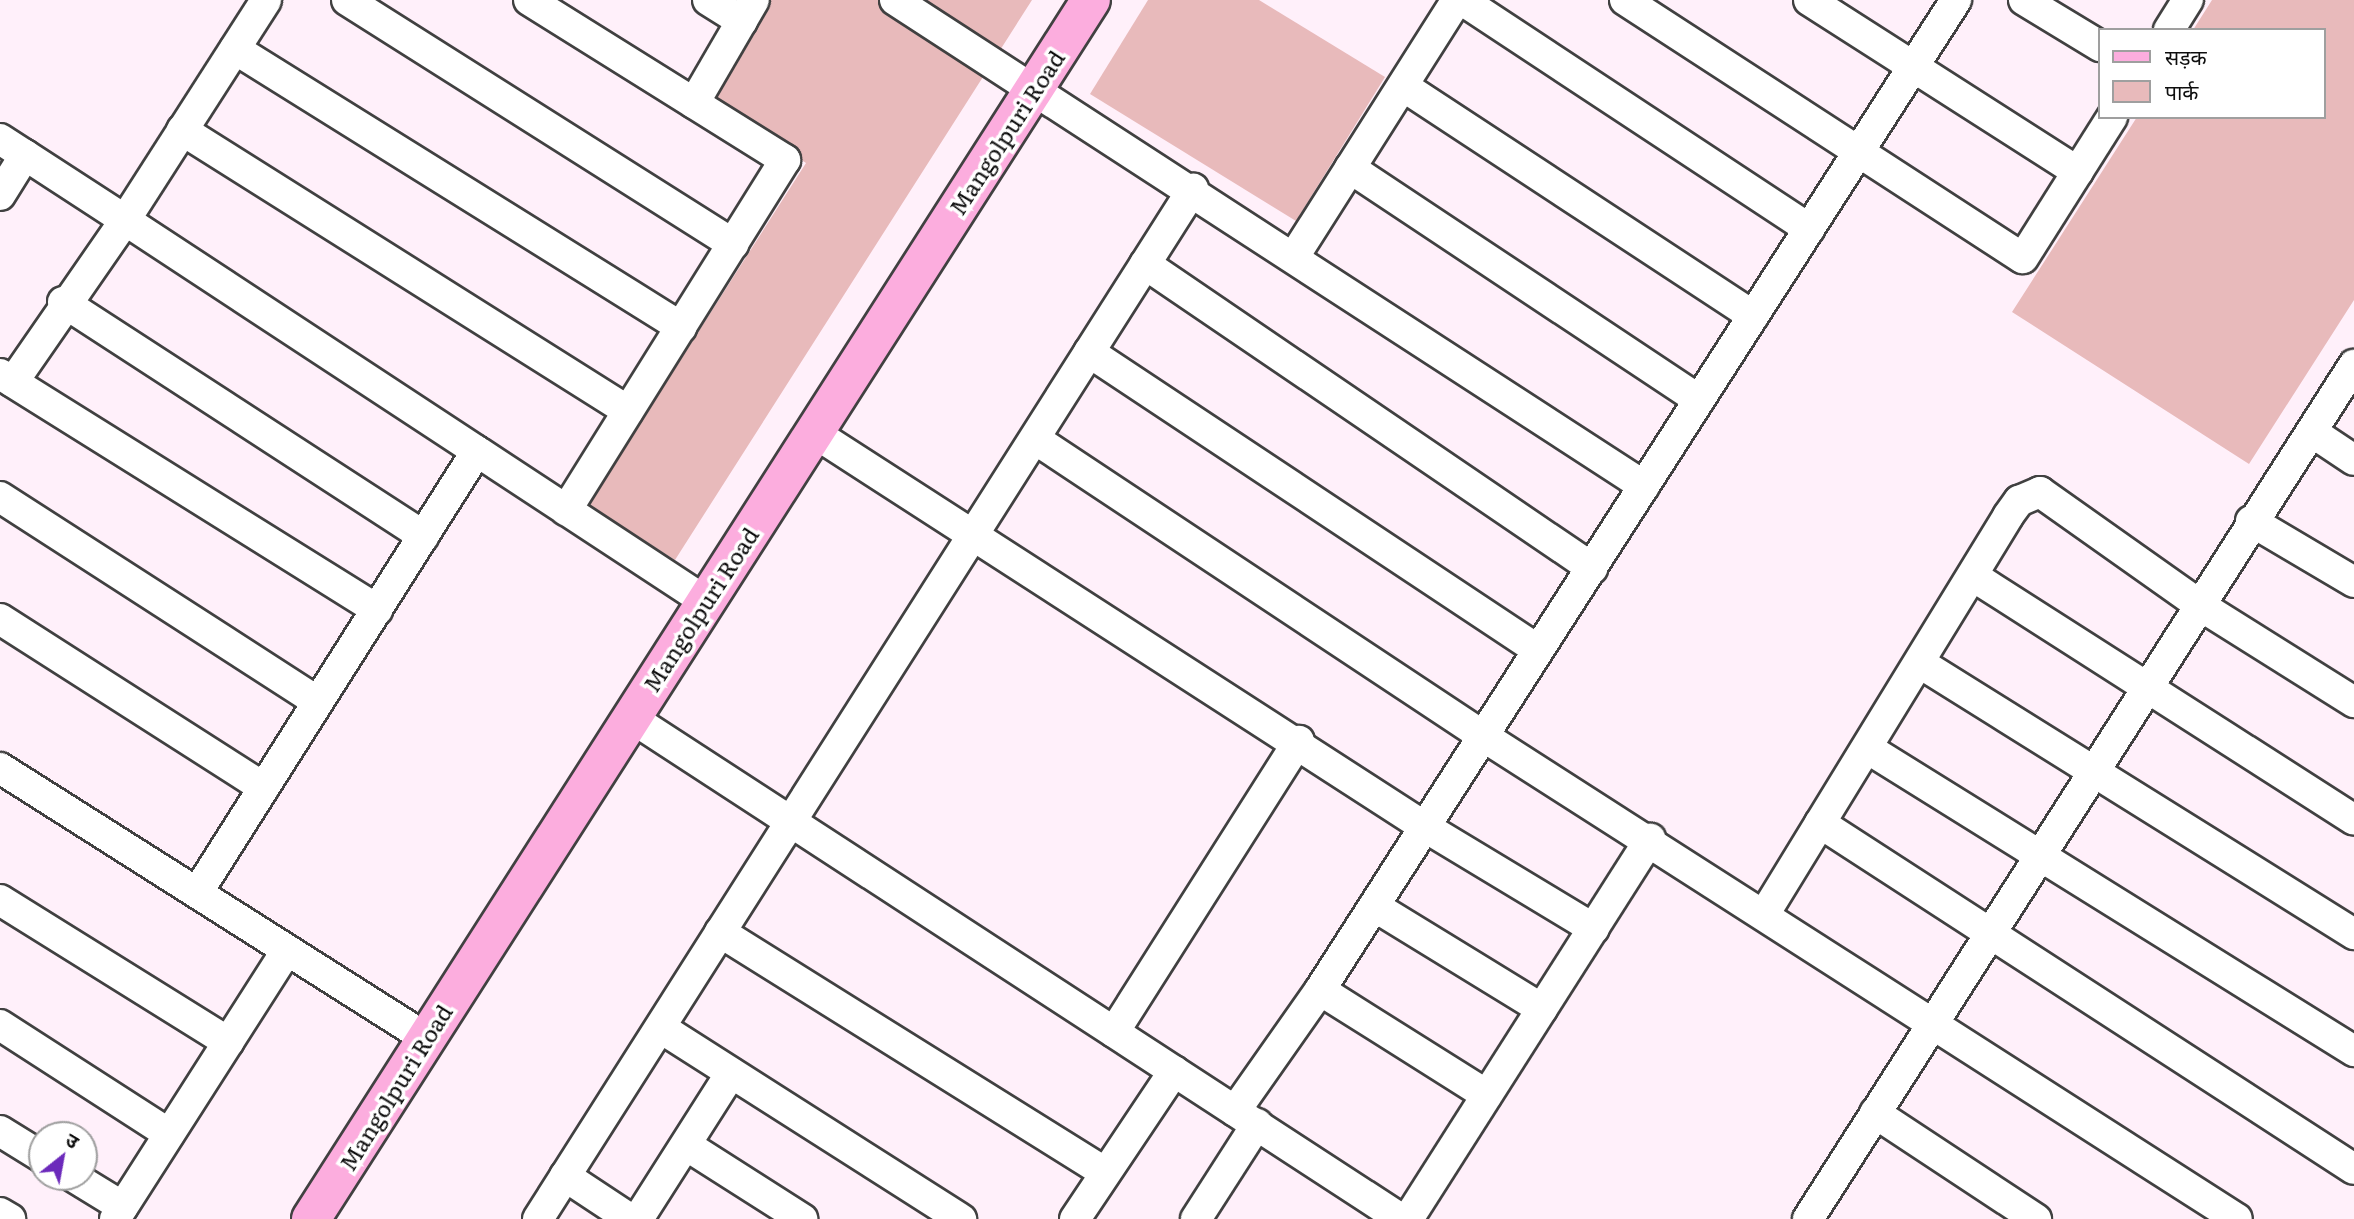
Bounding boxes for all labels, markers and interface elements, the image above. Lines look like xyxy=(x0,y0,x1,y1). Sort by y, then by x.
legend xyxy=(2098,28,2326,119)
text: सड़क xyxy=(2165,40,2207,71)
street label: Mangolpuri Road xyxy=(942,45,1070,219)
text: पार्क xyxy=(2165,75,2199,106)
street label: Mangolpuri Road xyxy=(636,522,764,696)
street label: Mangolpuri Road xyxy=(333,999,457,1175)
north arrow xyxy=(28,1121,98,1191)
text: उ xyxy=(61,1125,85,1155)

